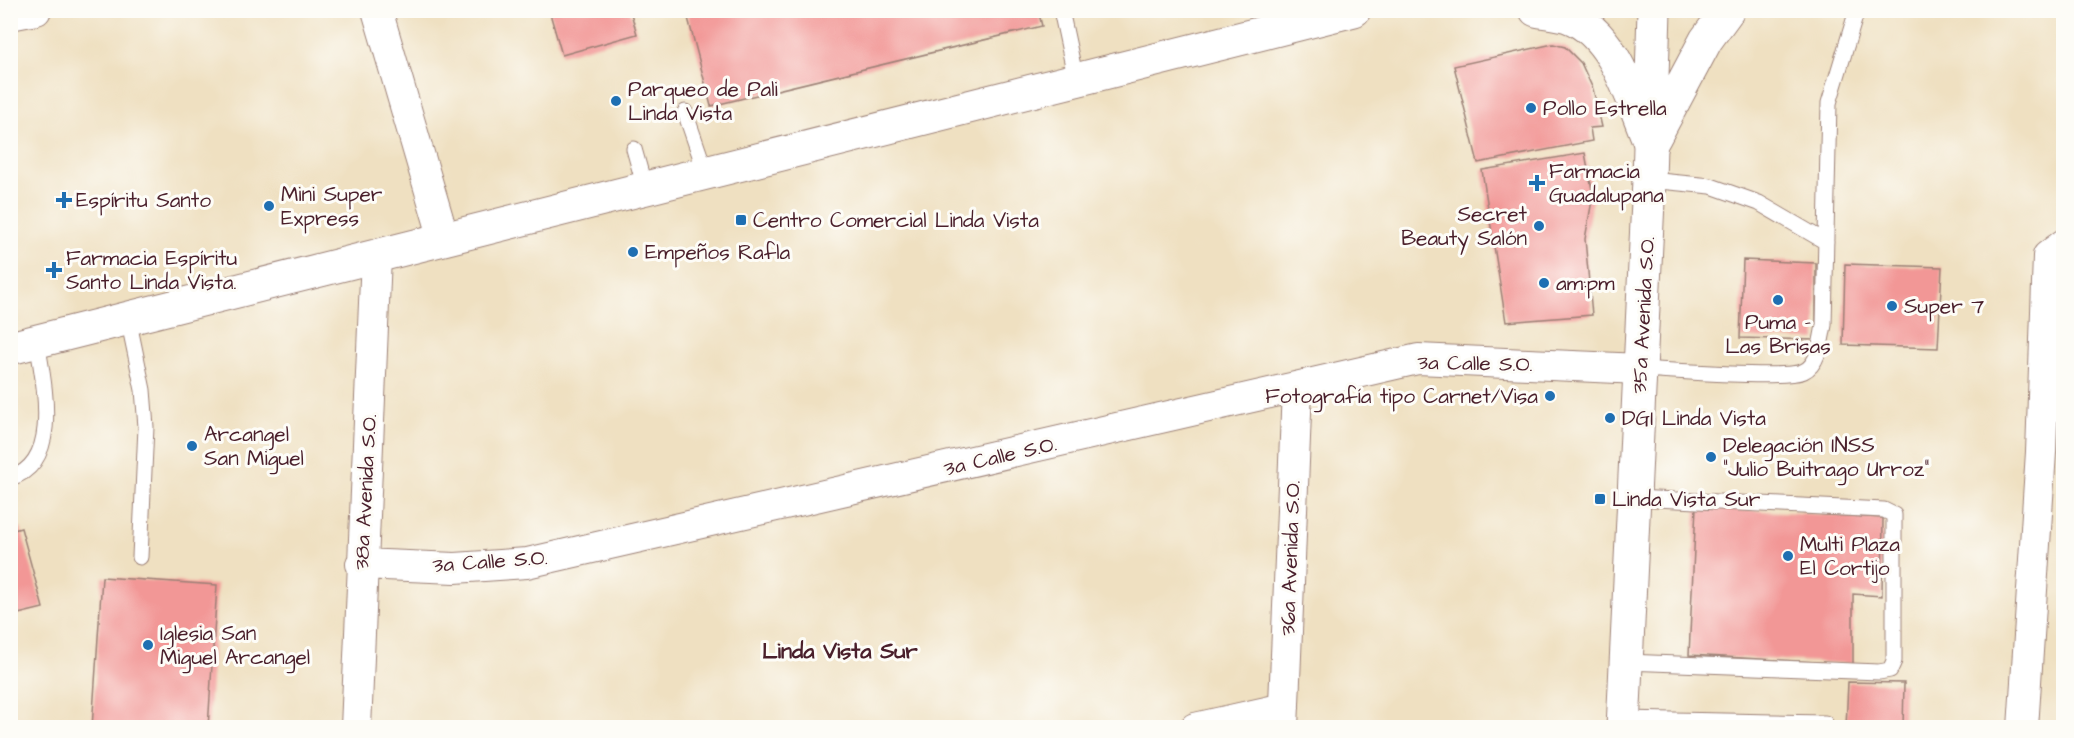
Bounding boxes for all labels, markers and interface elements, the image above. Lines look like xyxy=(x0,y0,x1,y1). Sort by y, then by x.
place label: Parqueo de Pali Linda Vista xyxy=(628,75,778,128)
marker: Parqueo de Pali Linda Vista xyxy=(609,94,623,108)
place label: Pollo Estrella xyxy=(1543,94,1667,123)
marker: Pollo Estrella xyxy=(1524,101,1538,115)
place label: Farmacia Guadalupana xyxy=(1549,157,1664,211)
marker: Farmacia Guadalupana xyxy=(1530,176,1544,190)
place label: Mini Super Express xyxy=(281,180,383,234)
place label: Espíritu Santo xyxy=(76,186,211,216)
marker: Espíritu Santo xyxy=(57,193,71,207)
marker: Mini Super Express xyxy=(262,199,276,213)
place label: Secret Beauty Salón xyxy=(1401,200,1527,255)
place label: Centro Comercial Linda Vista xyxy=(753,206,1039,235)
marker: Centro Comercial Linda Vista xyxy=(734,213,748,227)
marker: Secret Beauty Salón xyxy=(1532,219,1546,233)
street label: 35a Avenida S.O. xyxy=(1625,236,1662,394)
place label: Empeños Rafla xyxy=(645,238,791,268)
place label: Farmacia Espíritu Santo Linda Vista. xyxy=(66,244,237,297)
marker: Empeños Rafla xyxy=(626,245,640,259)
marker: Farmacia Espíritu Santo Linda Vista. xyxy=(47,263,61,277)
place label: am:pm xyxy=(1556,269,1615,299)
marker: am:pm xyxy=(1537,276,1551,290)
place label: Super 7 xyxy=(1904,292,1984,322)
marker: Puma - Las Brisas xyxy=(1771,293,1785,307)
marker: Super 7 xyxy=(1885,299,1899,313)
place label: Puma - Las Brisas xyxy=(1725,308,1831,361)
street label: 3a Calle S.O. xyxy=(1417,348,1533,379)
place label: Fotografía tipo Carnet/Visa xyxy=(1265,382,1538,413)
marker: Fotografía tipo Carnet/Visa xyxy=(1543,389,1557,403)
place label: DGI Linda Vista xyxy=(1622,404,1766,433)
marker: DGI Linda Vista xyxy=(1603,411,1617,425)
street label: 38a Avenida S.O. xyxy=(347,413,384,571)
place label: Arcangel San Miguel xyxy=(204,420,304,475)
street label: 3a Calle S.O. xyxy=(941,429,1060,484)
place label: Delegación INSS "Julio Buitrago Urroz" xyxy=(1723,431,1929,486)
marker: Arcangel San Miguel xyxy=(185,439,199,453)
marker: Delegación INSS "Julio Buitrago Urroz" xyxy=(1704,450,1718,464)
street label: 36a Avenida S.O. xyxy=(1273,480,1308,636)
place label: Linda Vista Sur xyxy=(1612,485,1761,514)
marker: Linda Vista Sur xyxy=(1593,492,1607,506)
place label: Multi Plaza El Cortijo xyxy=(1800,530,1900,583)
street label: 3a Calle S.O. xyxy=(432,543,549,580)
marker: Multi Plaza El Cortijo xyxy=(1781,549,1795,563)
place label: Iglesia San Miguel Arcangel xyxy=(160,619,310,674)
district label: Linda Vista Sur xyxy=(762,636,919,667)
marker: Iglesia San Miguel Arcangel xyxy=(141,638,155,652)

